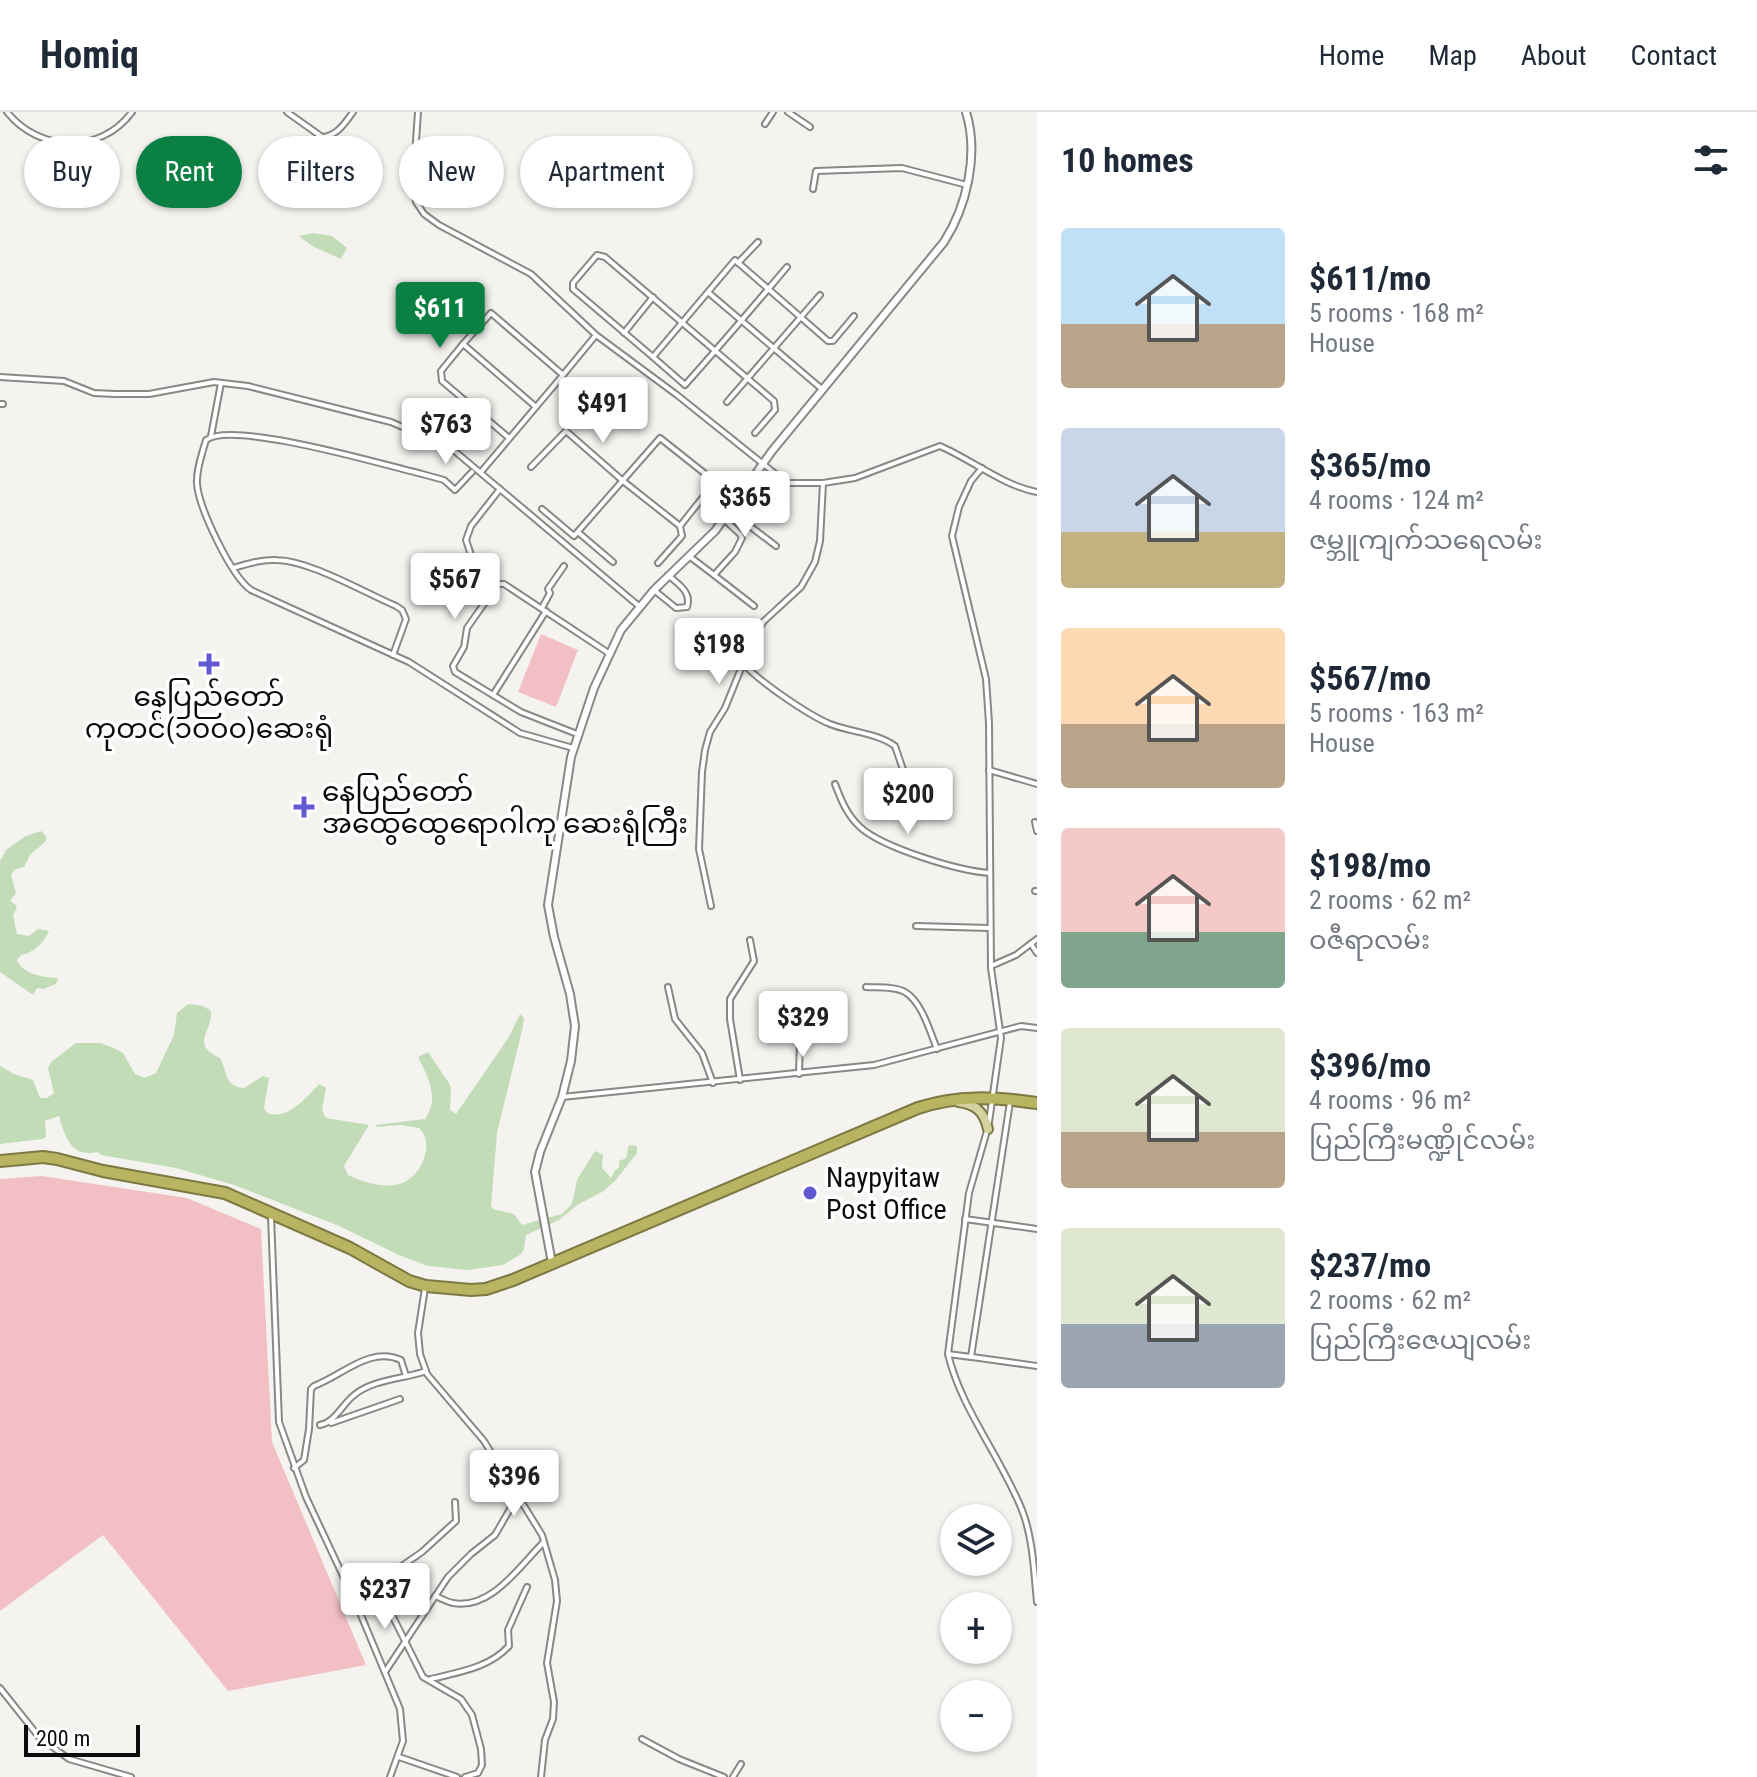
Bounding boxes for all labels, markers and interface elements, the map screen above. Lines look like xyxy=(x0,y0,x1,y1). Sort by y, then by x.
text: Homiq xyxy=(40,33,139,77)
text: Home xyxy=(1319,39,1384,72)
text: Map xyxy=(1428,39,1477,72)
text: About xyxy=(1521,39,1587,72)
text: Contact xyxy=(1631,39,1717,72)
chip: Buy xyxy=(24,136,120,208)
chip: Rent xyxy=(136,136,242,208)
chip: Filters xyxy=(258,136,383,208)
chip: New xyxy=(399,136,504,208)
chip: Apartment xyxy=(520,136,693,208)
icon: filters xyxy=(1689,138,1733,182)
text: 10 homes xyxy=(1061,140,1194,180)
text: $611/mo xyxy=(1309,258,1431,298)
icon: home xyxy=(1125,260,1221,356)
pin: $611 xyxy=(393,282,487,350)
text: $611 xyxy=(414,293,466,323)
text: 5 rooms · 168 m² xyxy=(1309,298,1484,328)
text: House xyxy=(1309,328,1375,358)
pin: $491 xyxy=(556,377,650,445)
text: $491 xyxy=(577,388,629,418)
pin: $763 xyxy=(399,398,493,466)
text: $763 xyxy=(420,409,472,439)
text: $365/mo xyxy=(1309,445,1431,485)
icon: home xyxy=(1125,460,1221,556)
pin: $365 xyxy=(698,471,792,539)
text: $365 xyxy=(719,482,771,512)
text: 4 rooms · 124 m² xyxy=(1309,485,1484,515)
text: ဇမ္ဘူကျက်သရေလမ်း xyxy=(1309,525,1543,555)
pin: $567 xyxy=(408,553,502,621)
text: $567 xyxy=(429,564,481,594)
pin: $198 xyxy=(672,618,766,686)
text: $198 xyxy=(693,629,745,659)
marker: နေပြည်တော် ကုတင်(၁၀၀၀)ဆေးရုံ xyxy=(198,653,220,675)
text: $567/mo xyxy=(1309,658,1431,698)
icon: home xyxy=(1125,660,1221,756)
place label: နေပြည်တော် ကုတင်(၁၀၀၀)ဆေးရုံ xyxy=(85,678,333,751)
text: 5 rooms · 163 m² xyxy=(1309,698,1484,728)
text: House xyxy=(1309,728,1375,758)
pin: $200 xyxy=(861,768,955,836)
place label: နေပြည်တော် အထွေထွေရောဂါကု ဆေးရုံကြီး xyxy=(322,773,688,846)
text: $200 xyxy=(882,779,934,809)
marker: နေပြည်တော် အထွေထွေရောဂါကု ဆေးရုံကြီး xyxy=(293,796,315,818)
text: $198/mo xyxy=(1309,845,1431,885)
icon: home xyxy=(1125,860,1221,956)
text: 2 rooms · 62 m² xyxy=(1309,885,1471,915)
text: ဝဇီရာလမ်း xyxy=(1309,925,1430,955)
pin: $329 xyxy=(756,991,850,1059)
text: $329 xyxy=(777,1002,829,1032)
text: $396/mo xyxy=(1309,1045,1431,1085)
icon: home xyxy=(1125,1060,1221,1156)
text: 4 rooms · 96 m² xyxy=(1309,1085,1471,1115)
text: ပြည်ကြီးမဏ္ဍိုင်လမ်း xyxy=(1309,1125,1535,1155)
place label: Naypyitaw Post Office xyxy=(826,1161,947,1226)
marker: Naypyitaw Post Office xyxy=(801,1184,819,1202)
text: $237/mo xyxy=(1309,1245,1431,1285)
icon: home xyxy=(1125,1260,1221,1356)
text: 2 rooms · 62 m² xyxy=(1309,1285,1471,1315)
text: ပြည်ကြီးဇေယျလမ်း xyxy=(1309,1325,1531,1355)
pin: $396 xyxy=(467,1450,561,1518)
text: $396 xyxy=(488,1461,540,1491)
map controls xyxy=(940,1504,1012,1752)
button: layers xyxy=(940,1504,1012,1576)
pin: $237 xyxy=(338,1563,432,1631)
text: $237 xyxy=(359,1574,411,1604)
button: + xyxy=(940,1592,1012,1664)
button: − xyxy=(940,1680,1012,1752)
scale bar xyxy=(24,1721,140,1757)
text: 200 m xyxy=(36,1726,90,1751)

